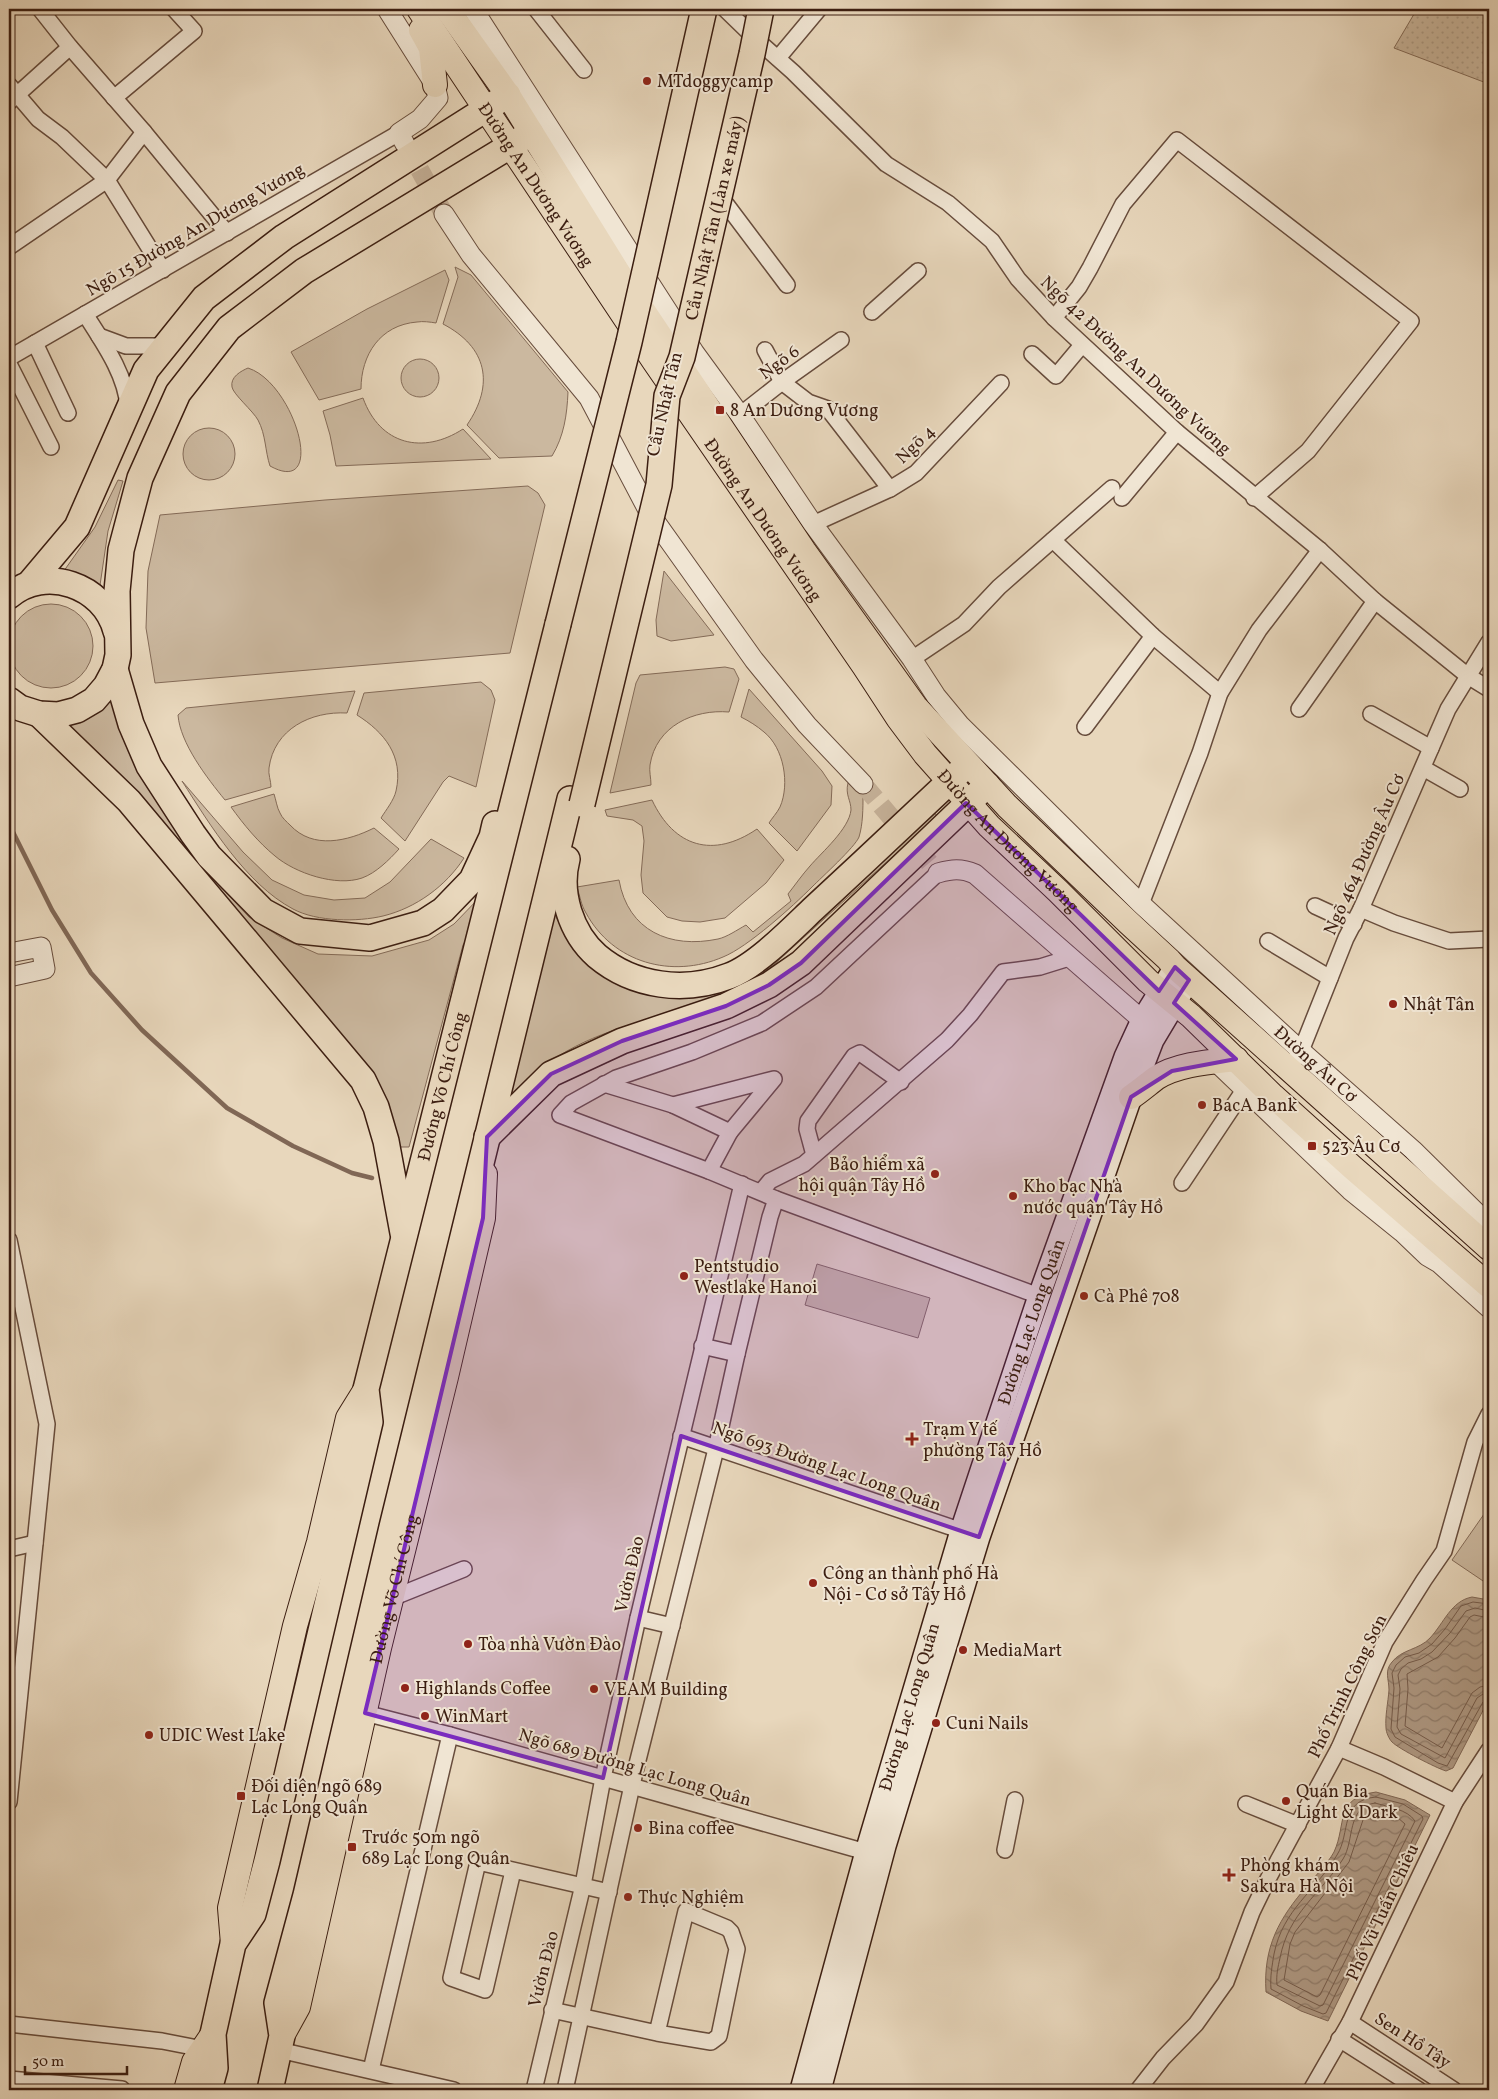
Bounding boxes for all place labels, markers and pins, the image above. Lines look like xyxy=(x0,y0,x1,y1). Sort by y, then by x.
place label: MTdoggycamp xyxy=(657,70,773,95)
marker: MTdoggycamp xyxy=(641,75,653,87)
place label: 8 An Dương Vương xyxy=(730,399,879,424)
marker: 8 An Dương Vương xyxy=(714,404,726,416)
place label: Nhật Tân xyxy=(1403,993,1475,1018)
marker: Nhật Tân xyxy=(1387,998,1399,1010)
place label: BacA Bank xyxy=(1212,1094,1297,1119)
marker: BacA Bank xyxy=(1196,1099,1208,1111)
place label: 523 Âu Cơ xyxy=(1322,1135,1401,1160)
marker: 523 Âu Cơ xyxy=(1306,1140,1318,1152)
place label: Bảo hiểm xã hội quận Tây Hồ xyxy=(799,1153,925,1199)
marker: Bảo hiểm xã hội quận Tây Hồ xyxy=(929,1168,941,1180)
place label: Kho bạc Nhà nước quận Tây Hồ xyxy=(1023,1175,1163,1221)
marker: Kho bạc Nhà nước quận Tây Hồ xyxy=(1007,1190,1019,1202)
place label: Pentstudio Westlake Hanoi xyxy=(694,1255,817,1301)
marker: Pentstudio Westlake Hanoi xyxy=(678,1270,690,1282)
place label: Cà Phê 708 xyxy=(1094,1285,1180,1310)
marker: Cà Phê 708 xyxy=(1078,1290,1090,1302)
place label: Trạm Y tế phường Tây Hồ xyxy=(923,1418,1042,1464)
marker: Trạm Y tế phường Tây Hồ xyxy=(905,1432,919,1446)
place label: Công an thành phố Hà Nội - Cơ sở Tây Hồ xyxy=(823,1562,999,1608)
marker: Công an thành phố Hà Nội - Cơ sở Tây Hồ xyxy=(807,1577,819,1589)
place label: Tòa nhà Vườn Đào xyxy=(478,1633,621,1658)
marker: Tòa nhà Vườn Đào xyxy=(462,1638,474,1650)
place label: MediaMart xyxy=(973,1639,1062,1664)
marker: MediaMart xyxy=(957,1644,969,1656)
place label: Highlands Coffee xyxy=(415,1677,551,1702)
place label: VEAM Building xyxy=(604,1678,728,1703)
marker: Highlands Coffee xyxy=(399,1682,411,1694)
marker: VEAM Building xyxy=(588,1683,600,1695)
place label: WinMart xyxy=(435,1705,508,1730)
marker: WinMart xyxy=(419,1710,431,1722)
place label: Cuni Nails xyxy=(946,1712,1029,1737)
marker: Cuni Nails xyxy=(930,1717,942,1729)
place label: UDIC West Lake xyxy=(159,1724,285,1749)
marker: UDIC West Lake xyxy=(143,1729,155,1741)
place label: Đối diện ngõ 689 Lạc Long Quân xyxy=(251,1775,382,1821)
place label: Quán Bia Light & Dark xyxy=(1296,1780,1398,1826)
marker: Đối diện ngõ 689 Lạc Long Quân xyxy=(235,1790,247,1802)
marker: Quán Bia Light & Dark xyxy=(1280,1795,1292,1807)
place label: Bina coffee xyxy=(648,1817,735,1842)
marker: Bina coffee xyxy=(632,1822,644,1834)
place label: Trước 50m ngõ 689 Lạc Long Quân xyxy=(362,1826,510,1872)
marker: Trước 50m ngõ 689 Lạc Long Quân xyxy=(346,1841,358,1853)
place label: Phòng khám Sakura Hà Nội xyxy=(1240,1854,1353,1900)
marker: Phòng khám Sakura Hà Nội xyxy=(1222,1868,1236,1882)
place label: Thực Nghiệm xyxy=(638,1886,744,1911)
marker: Thực Nghiệm xyxy=(622,1891,634,1903)

